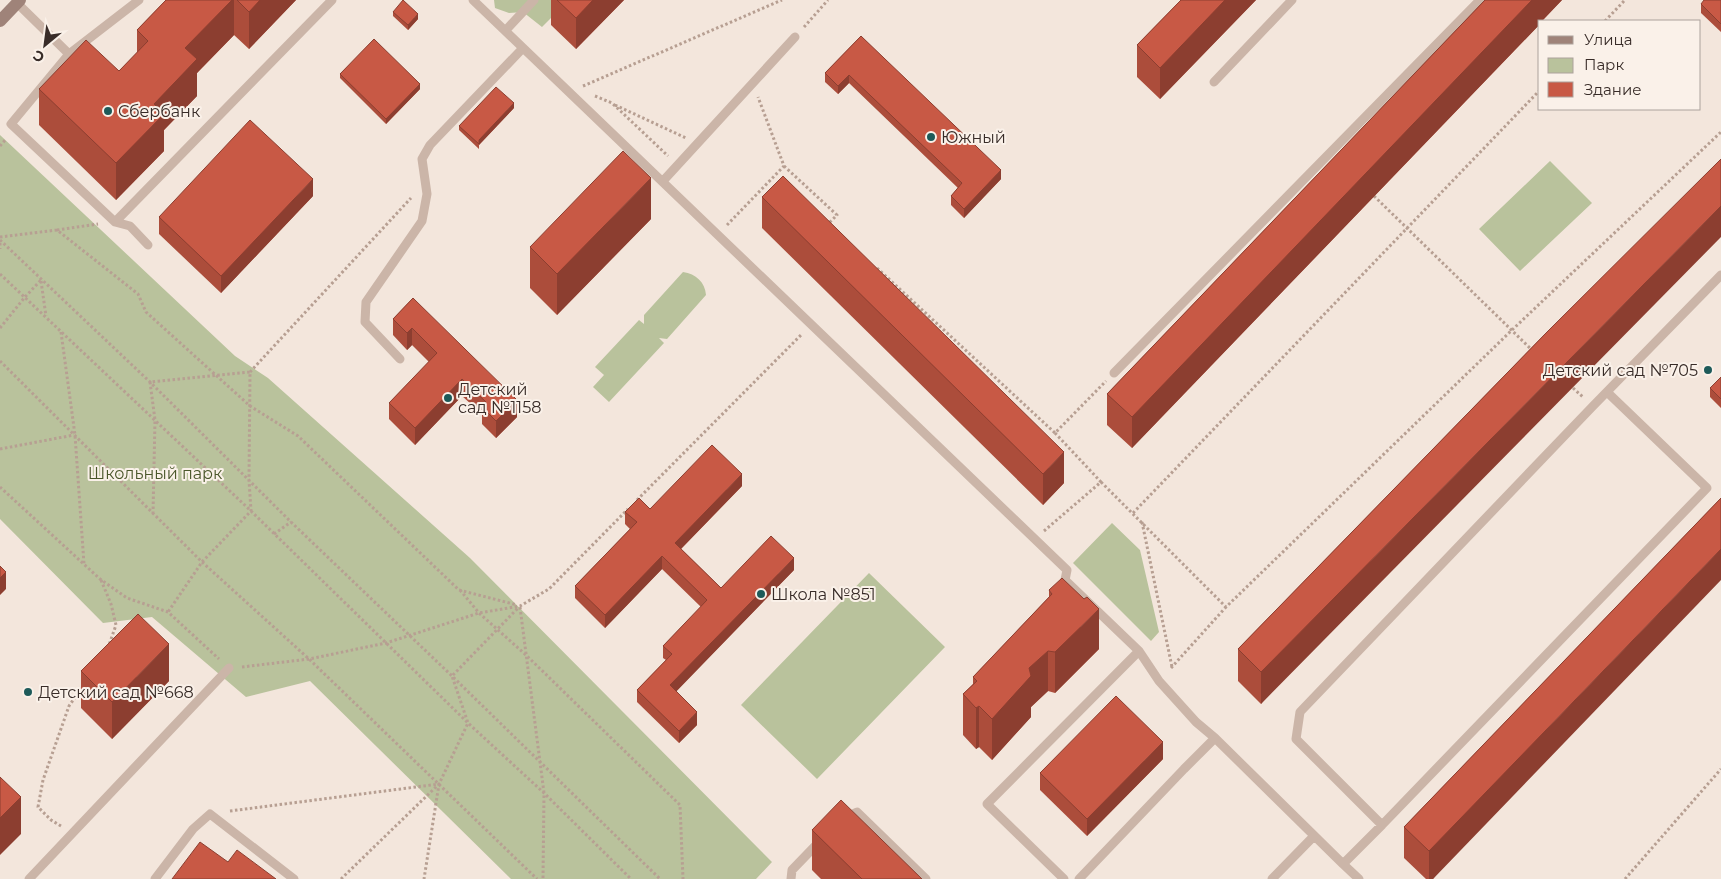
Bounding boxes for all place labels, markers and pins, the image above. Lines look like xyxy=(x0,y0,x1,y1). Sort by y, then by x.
place label: Сбербанк xyxy=(118,102,201,121)
marker: Сбербанк xyxy=(102,105,114,117)
place label: Южный xyxy=(941,128,1006,147)
marker: Южный xyxy=(925,131,937,143)
place label: Детский сад №705 xyxy=(1543,361,1698,380)
marker: Детский сад №705 xyxy=(1702,364,1714,376)
place label: Детский сад №1158 xyxy=(458,380,541,417)
marker: Детский сад №1158 xyxy=(442,392,454,404)
place label: Школа №851 xyxy=(771,585,876,604)
marker: Школа №851 xyxy=(755,588,767,600)
place label: Детский сад №668 xyxy=(38,683,194,702)
marker: Детский сад №668 xyxy=(22,686,34,698)

